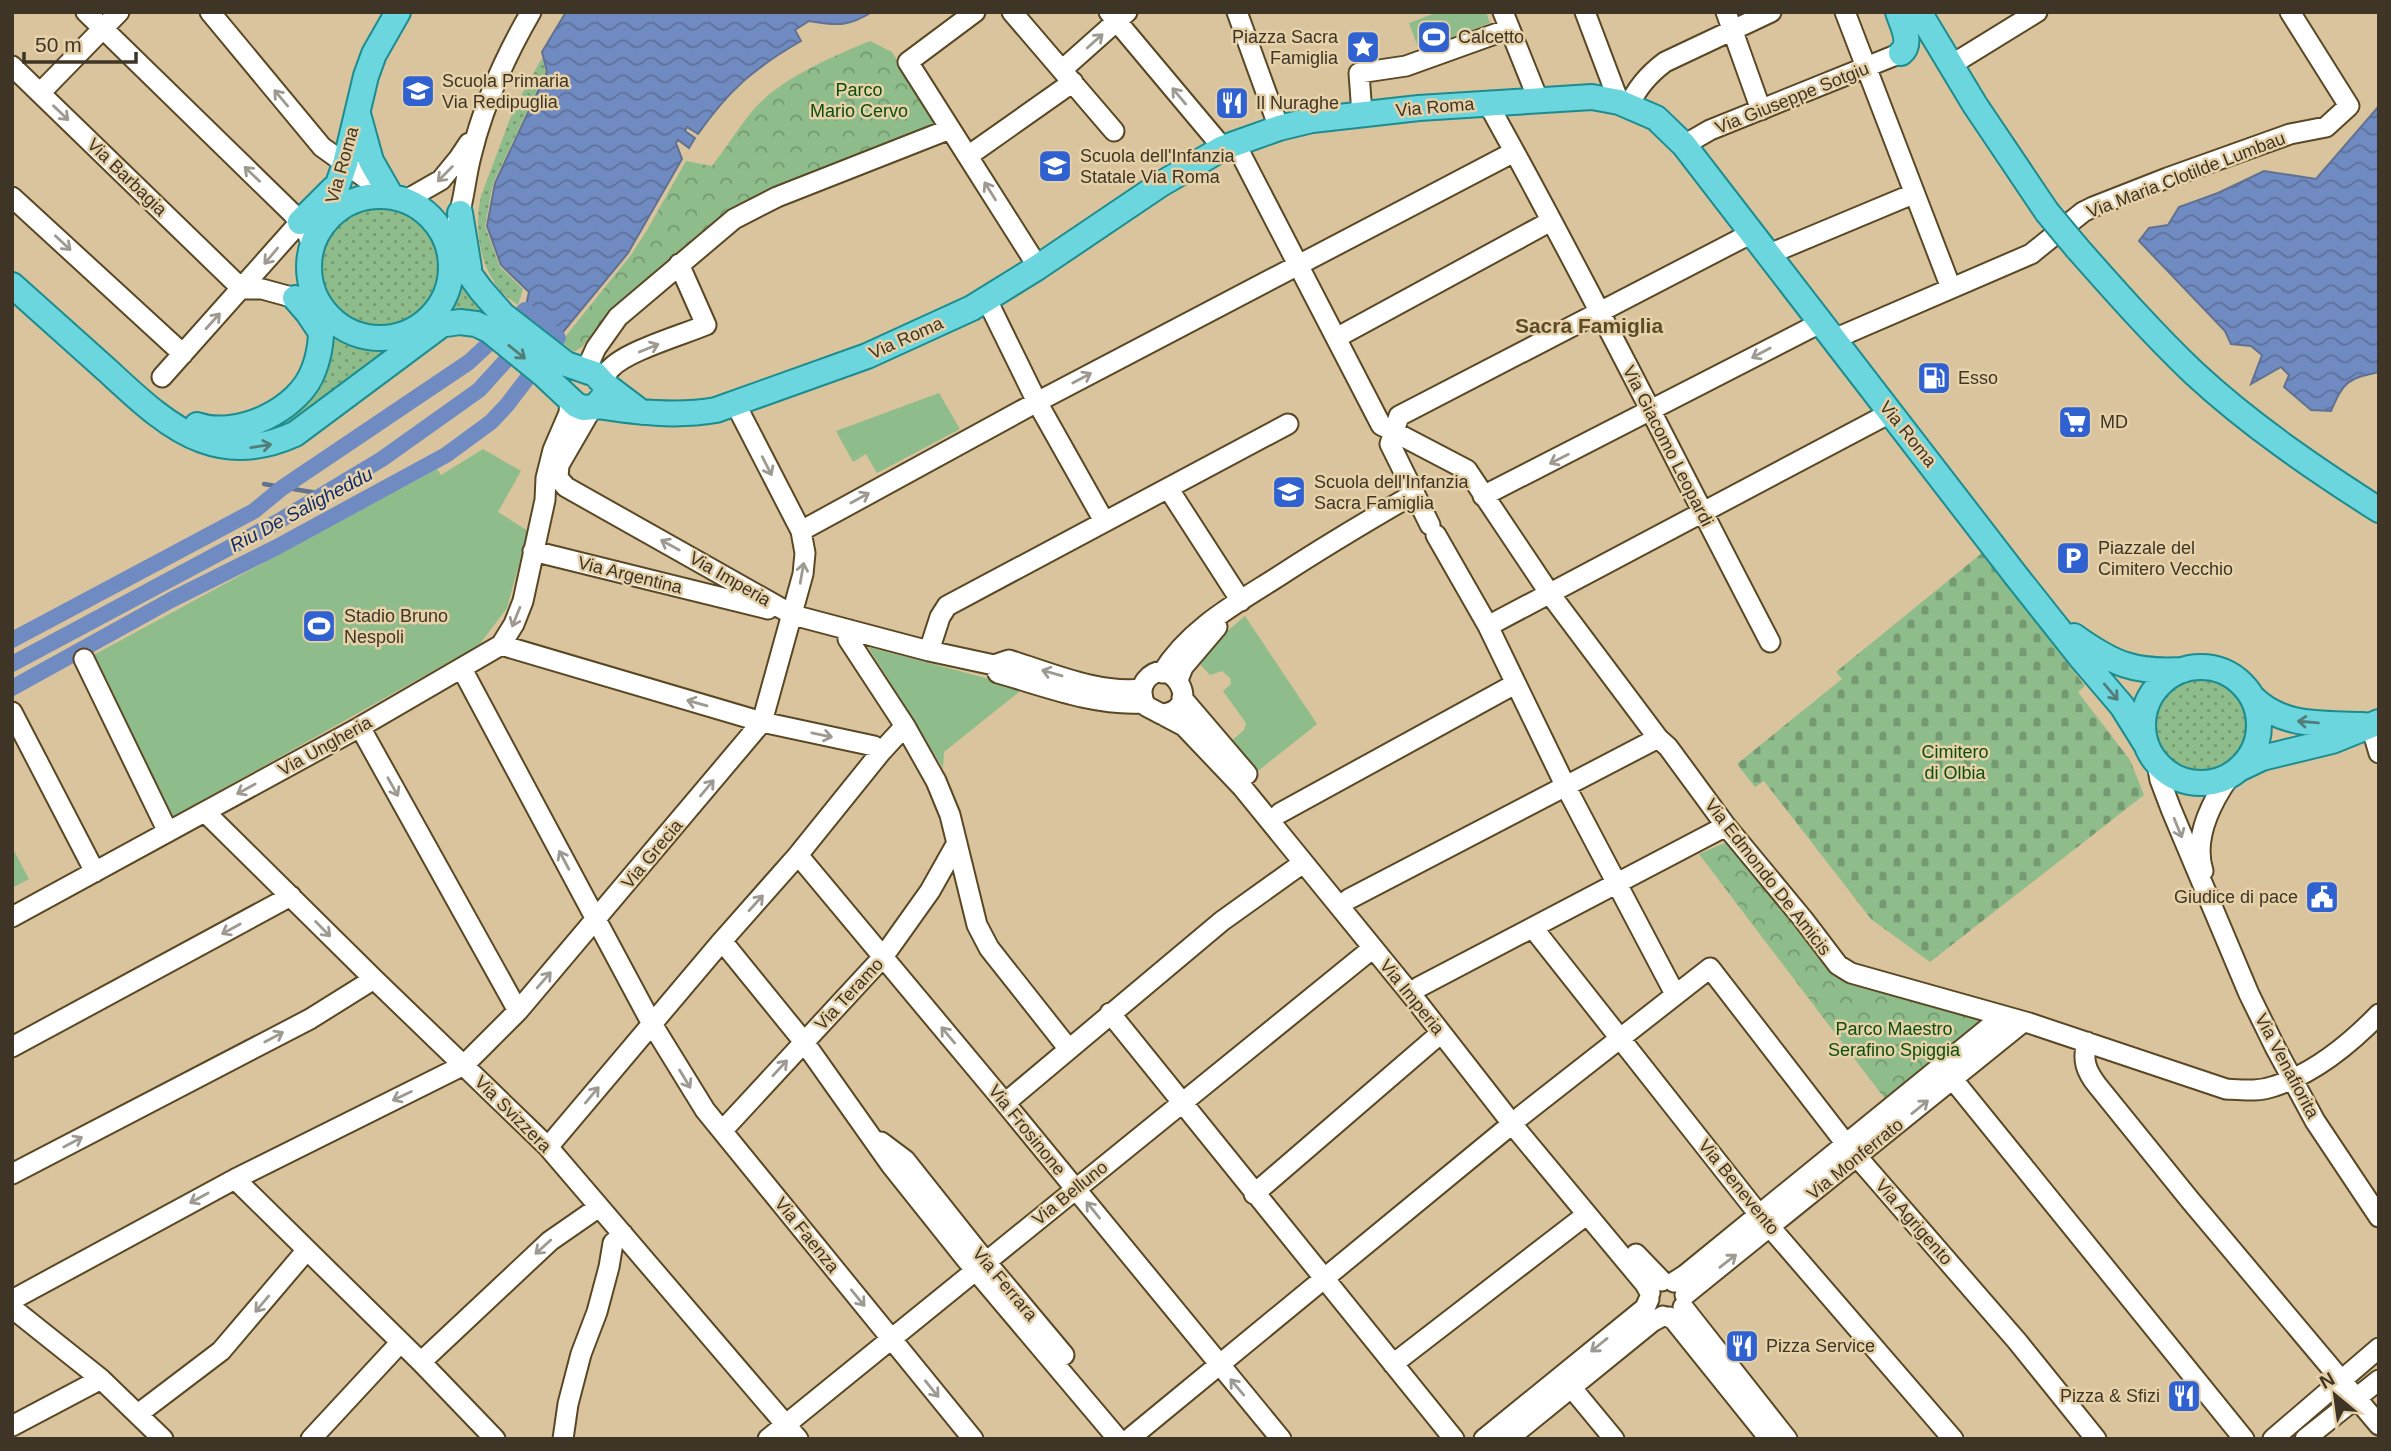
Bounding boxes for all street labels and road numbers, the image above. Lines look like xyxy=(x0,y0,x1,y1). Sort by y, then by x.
street label: Via Giuseppe Sotgiu xyxy=(1712,58,1872,138)
street label: Via Roma xyxy=(1395,94,1476,120)
street label: Via Roma xyxy=(322,123,363,206)
street label: Via Maria Clotilde Lumbau xyxy=(2084,128,2288,222)
street label: Via Barbagia xyxy=(83,134,172,221)
street label: Via Roma xyxy=(866,312,947,363)
street label: Via Giacomo Leopardi xyxy=(1619,362,1717,530)
street label: Via Roma xyxy=(1875,397,1941,472)
street label: Via Imperia xyxy=(686,548,775,611)
street label: Via Argentina xyxy=(576,552,685,598)
street label: Via Ungheria xyxy=(275,712,376,780)
street label: Via Edmondo De Amicis xyxy=(1701,795,1835,959)
street label: Via Grecia xyxy=(617,815,687,892)
street label: Via Teramo xyxy=(811,954,887,1034)
street label: Via Imperia xyxy=(1376,955,1449,1039)
street label: Via Venafiorita xyxy=(2251,1010,2323,1123)
street label: Via Svizzera xyxy=(471,1072,556,1157)
street label: Via Frosinone xyxy=(984,1081,1070,1179)
street label: Via Monferrato xyxy=(1803,1114,1907,1204)
street label: Via Benevento xyxy=(1694,1135,1784,1239)
street label: Via Belluno xyxy=(1028,1157,1112,1229)
street label: Via Agrigento xyxy=(1871,1175,1957,1269)
street label: Via Faenza xyxy=(771,1193,844,1277)
street label: Via Ferrara xyxy=(969,1243,1042,1326)

